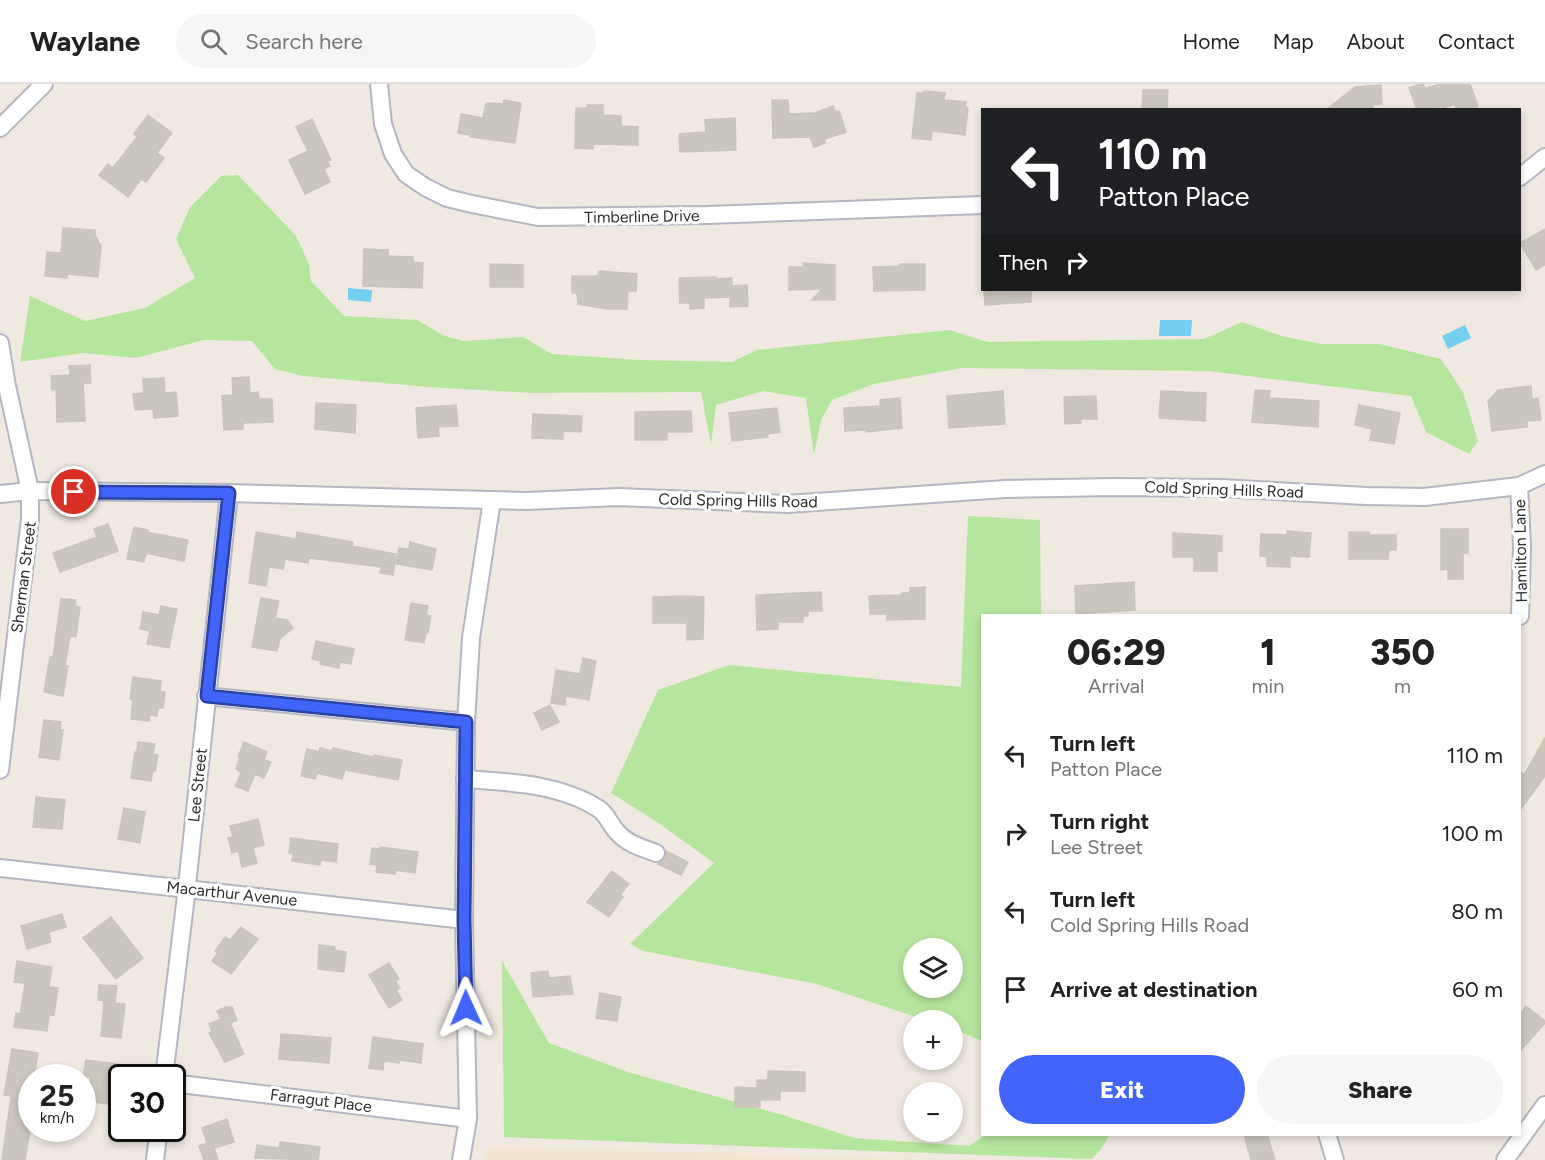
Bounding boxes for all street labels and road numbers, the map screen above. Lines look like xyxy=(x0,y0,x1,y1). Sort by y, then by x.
street label: Timberline Drive xyxy=(584,206,700,227)
street label: Cold Spring Hills Road xyxy=(1144,477,1304,502)
street label: Cold Spring Hills Road xyxy=(658,490,818,511)
street label: Hamilton Lane xyxy=(1510,499,1531,603)
street label: Sherman Street xyxy=(7,520,40,634)
street label: Lee Street xyxy=(184,747,211,823)
street label: Macarthur Avenue xyxy=(166,877,298,910)
street label: Farragut Place xyxy=(269,1085,373,1116)

